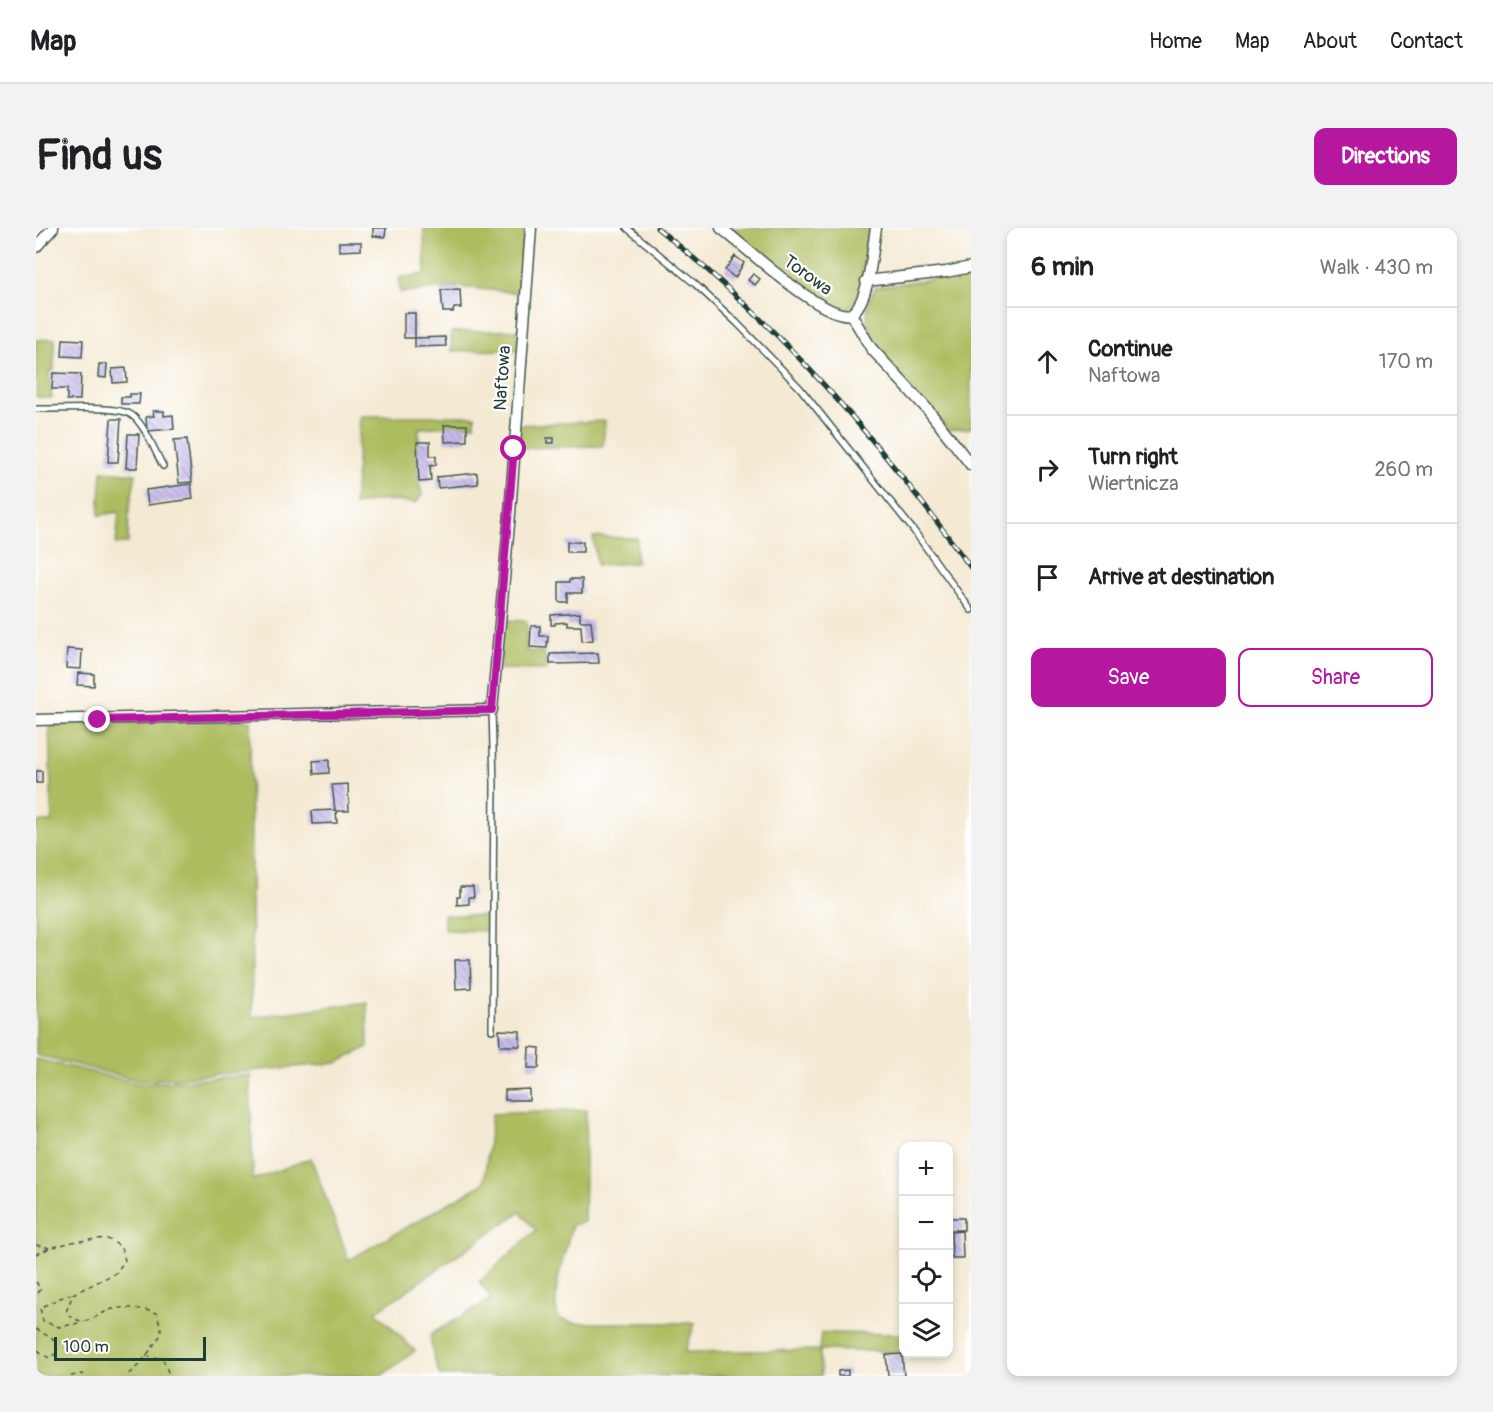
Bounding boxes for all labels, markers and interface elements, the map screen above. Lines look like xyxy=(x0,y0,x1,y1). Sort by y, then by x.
text: Map xyxy=(30,24,76,59)
text: Home xyxy=(1149,28,1202,55)
text: Map xyxy=(1235,28,1270,55)
text: About xyxy=(1303,28,1357,55)
text: Contact xyxy=(1390,28,1463,55)
button: Directions xyxy=(1314,128,1457,185)
text: Find us xyxy=(36,130,162,182)
street label: Torowa xyxy=(779,250,837,301)
text: 6 min xyxy=(1031,251,1094,283)
text: Walk · 430 m xyxy=(1320,255,1433,280)
text: Continue xyxy=(1088,335,1172,363)
street label: Naftowa xyxy=(489,345,516,411)
icon: ahead xyxy=(1031,345,1064,378)
text: 170 m xyxy=(1379,349,1433,374)
text: Naftowa xyxy=(1088,363,1160,388)
route start xyxy=(500,435,526,461)
text: Turn right xyxy=(1088,443,1178,471)
icon: right xyxy=(1031,453,1064,486)
text: 260 m xyxy=(1374,457,1433,482)
text: Wiertnicza xyxy=(1088,471,1178,496)
icon: arrive xyxy=(1031,561,1064,594)
text: Arrive at destination xyxy=(1088,563,1274,591)
button: Save xyxy=(1031,648,1226,707)
button: Share xyxy=(1238,648,1433,707)
route end xyxy=(84,706,110,732)
map controls xyxy=(899,1142,953,1358)
button: + xyxy=(899,1142,953,1196)
button: − xyxy=(899,1196,953,1250)
button: locate xyxy=(899,1250,953,1304)
button: layers xyxy=(899,1304,953,1358)
scale bar xyxy=(54,1334,206,1362)
text: 100 m xyxy=(63,1337,109,1357)

